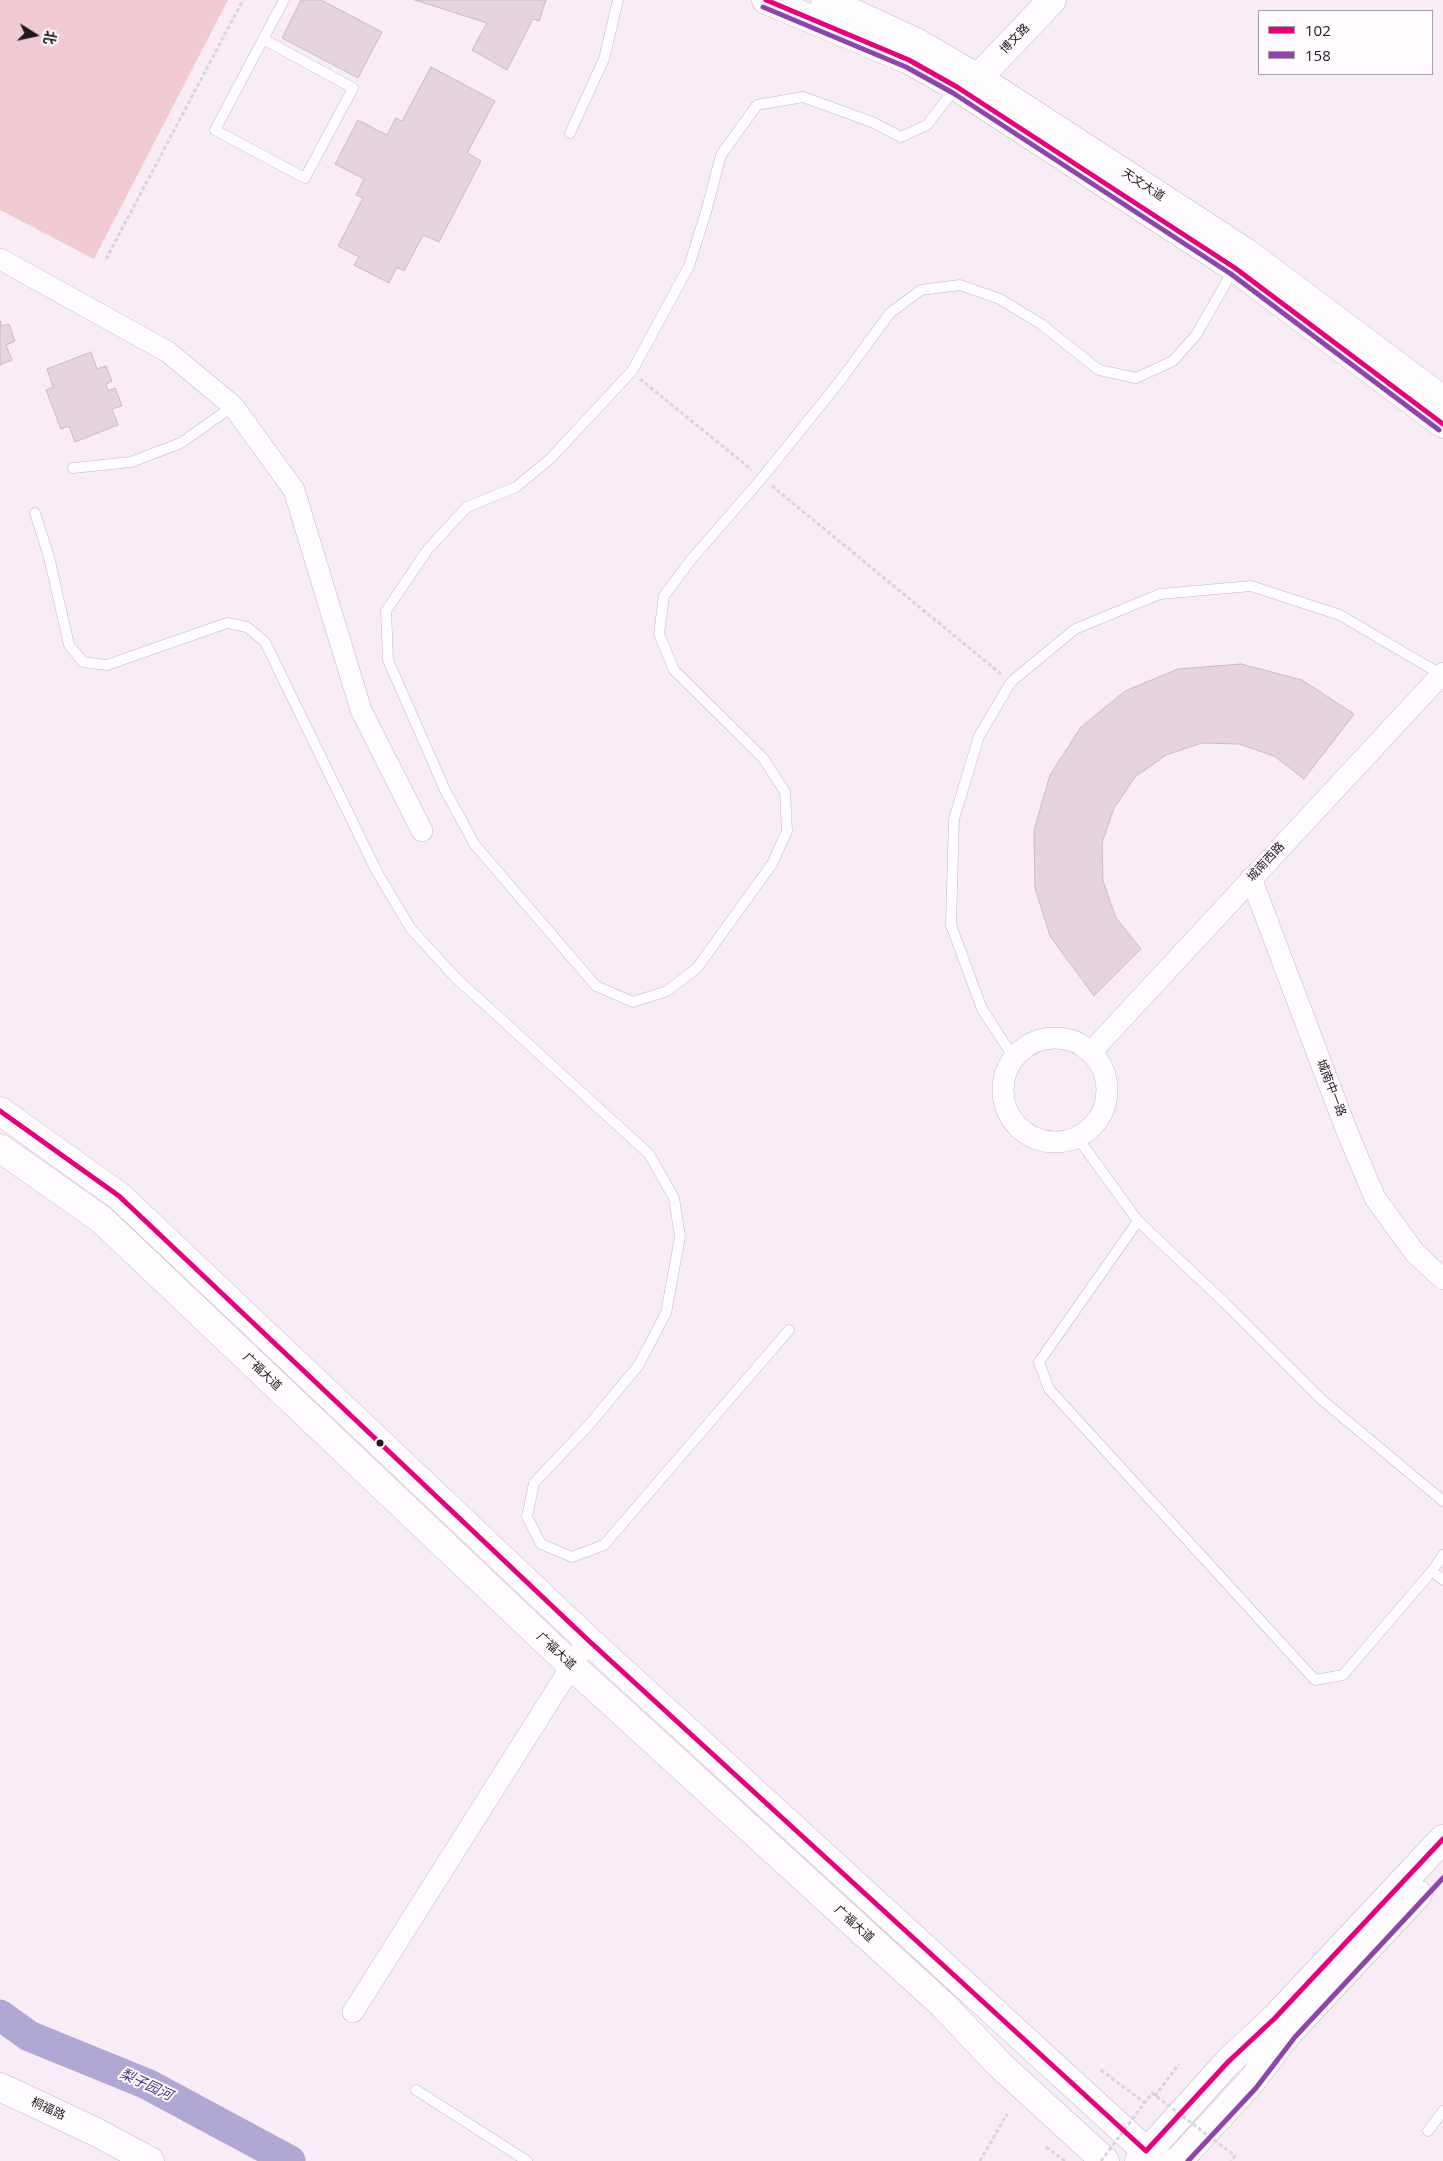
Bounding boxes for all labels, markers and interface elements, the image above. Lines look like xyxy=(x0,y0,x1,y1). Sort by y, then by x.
north arrow xyxy=(10,10,60,60)
legend xyxy=(1258,10,1433,75)
text: 102 xyxy=(1305,20,1331,40)
street label: 博文路 xyxy=(997,21,1033,57)
text: 北 xyxy=(40,29,61,46)
text: 158 xyxy=(1305,45,1331,65)
street label: 天文大道 xyxy=(1119,166,1167,204)
street label: 城南西路 xyxy=(1244,840,1288,884)
street label: 城南中一路 xyxy=(1314,1057,1348,1119)
street label: 广福大道 xyxy=(240,1350,284,1394)
unlabelled marker xyxy=(375,1438,385,1448)
street label: 广福大道 xyxy=(534,1629,578,1673)
street label: 广福大道 xyxy=(831,1903,877,1945)
water label: 梨子园河 xyxy=(117,2066,175,2104)
street label: 桐福路 xyxy=(29,2095,67,2123)

